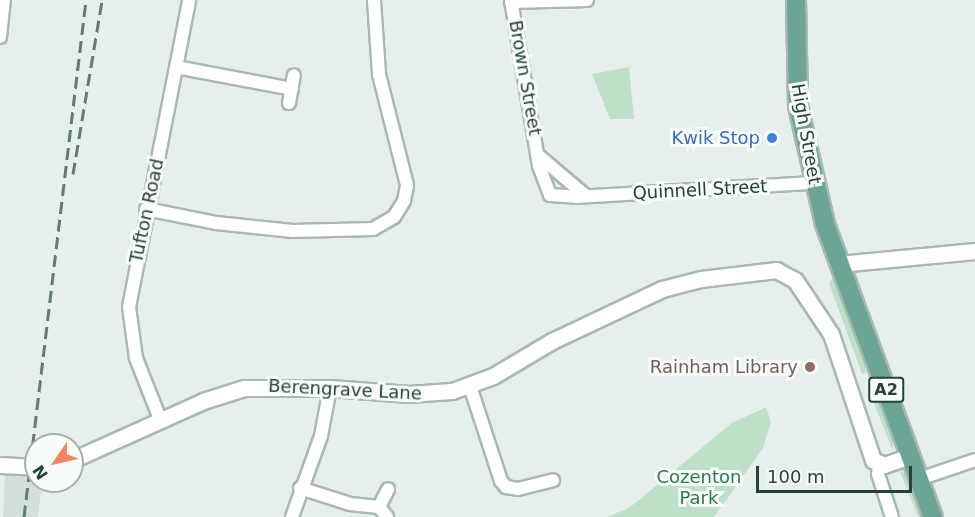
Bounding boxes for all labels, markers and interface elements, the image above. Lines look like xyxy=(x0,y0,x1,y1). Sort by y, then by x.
street label: Brown Street xyxy=(504,19,546,137)
street label: High Street xyxy=(787,82,825,186)
place label: Kwik Stop xyxy=(671,127,760,149)
marker: Kwik Stop xyxy=(765,131,779,145)
street label: Tufton Road xyxy=(125,157,169,265)
street label: Quinnell Street xyxy=(632,176,768,204)
place label: Rainham Library xyxy=(650,356,798,378)
marker: Rainham Library xyxy=(803,360,817,374)
street label: Berengrave Lane xyxy=(268,375,422,405)
road number: A2 xyxy=(868,377,904,403)
north arrow xyxy=(24,433,84,493)
scale bar xyxy=(759,454,915,492)
text: N xyxy=(29,461,52,483)
text: 100 m xyxy=(767,466,825,487)
park label: Cozenton Park xyxy=(657,467,741,510)

